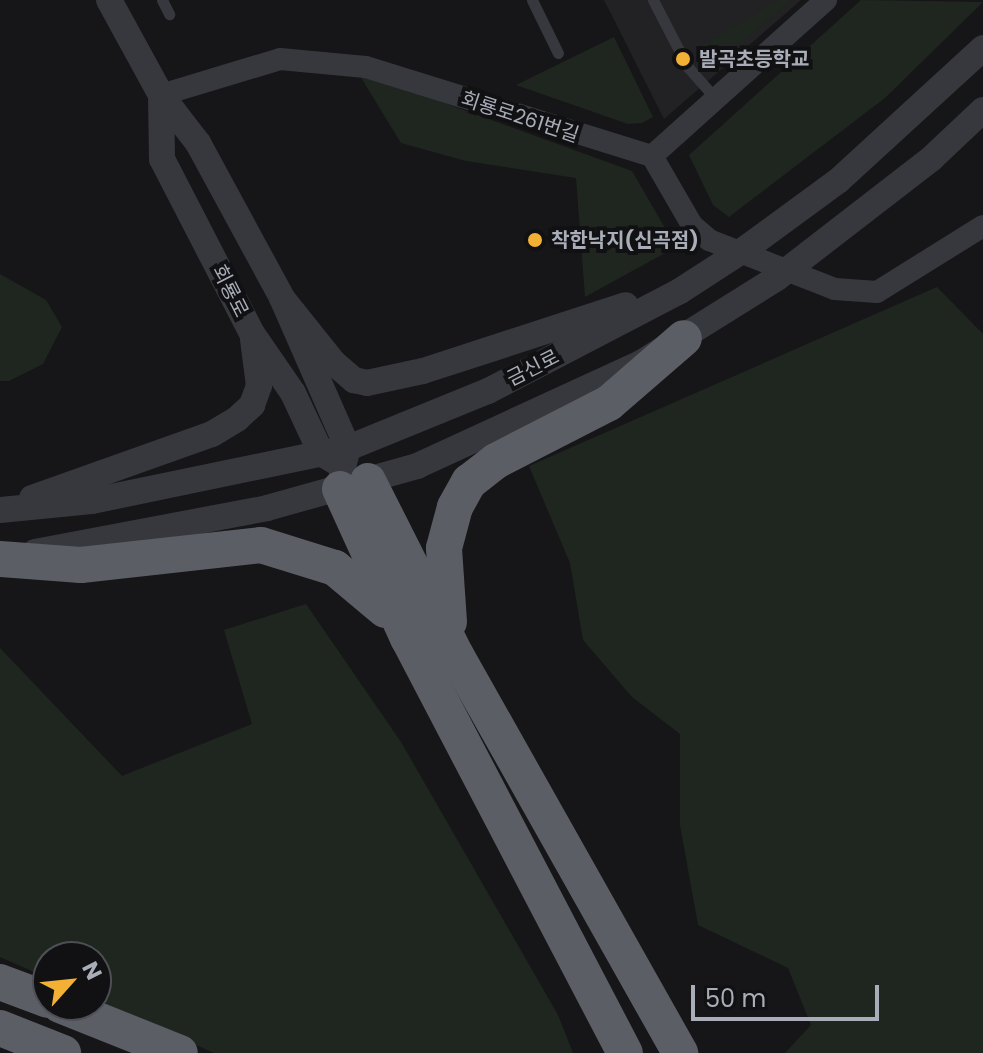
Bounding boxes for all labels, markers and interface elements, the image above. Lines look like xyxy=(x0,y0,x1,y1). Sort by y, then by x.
place label: 발곡초등학교 xyxy=(699,47,809,71)
marker: 발곡초등학교 xyxy=(674,50,692,68)
street label: 회룡로261번길 xyxy=(458,87,582,147)
place label: 착한낙지(신곡점) xyxy=(551,228,699,252)
marker: 착한낙지(신곡점) xyxy=(526,231,544,249)
street label: 회룡로 xyxy=(207,261,253,321)
street label: 금신로 xyxy=(503,345,563,391)
north arrow xyxy=(32,941,112,1021)
text: N xyxy=(74,956,110,985)
scale bar xyxy=(695,969,883,1019)
text: 50 m xyxy=(705,982,766,1015)

